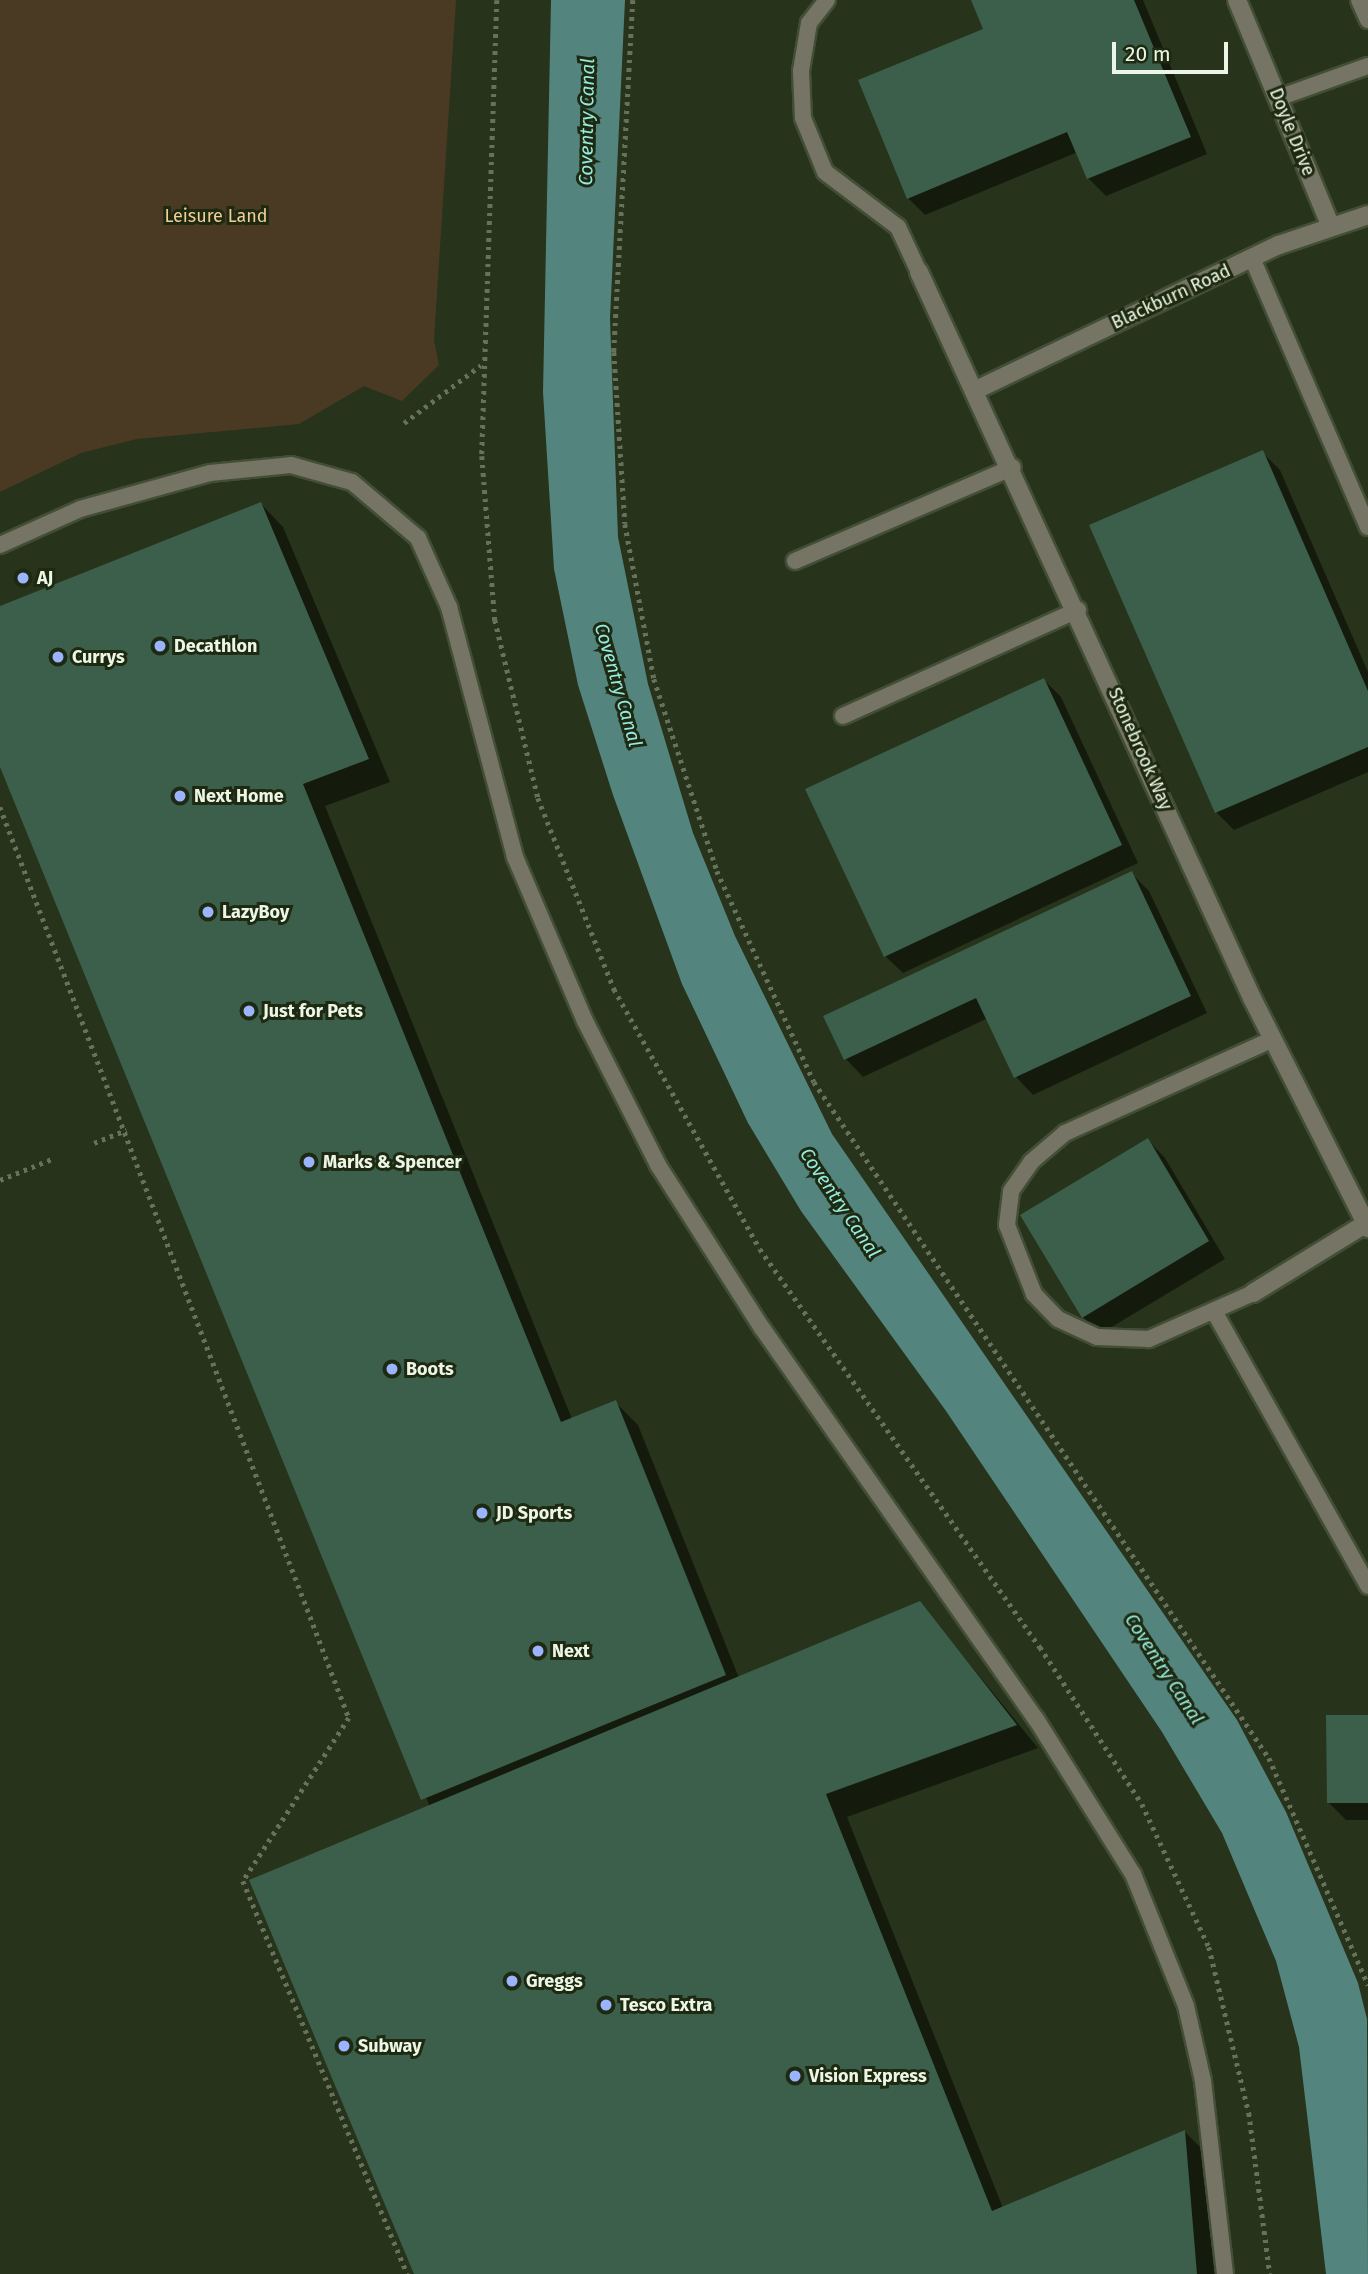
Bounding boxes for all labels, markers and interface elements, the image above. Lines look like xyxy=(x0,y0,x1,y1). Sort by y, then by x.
scale bar xyxy=(1116,28,1232,72)
text: 20 m xyxy=(1125,41,1171,67)
water label: Coventry Canal xyxy=(574,58,600,186)
street label: Doyle Drive xyxy=(1265,85,1319,179)
park label: Leisure Land xyxy=(164,205,268,227)
street label: Blackburn Road xyxy=(1108,260,1234,334)
place label: AJ xyxy=(37,567,53,589)
marker: AJ xyxy=(15,570,31,586)
water label: Coventry Canal xyxy=(589,621,647,749)
place label: Decathlon xyxy=(174,635,257,657)
marker: Decathlon xyxy=(152,638,168,654)
place label: Currys xyxy=(72,646,125,668)
marker: Currys xyxy=(50,649,66,665)
street label: Stonebrook Way xyxy=(1103,684,1177,814)
place label: Next Home xyxy=(194,785,284,807)
marker: Next Home xyxy=(172,788,188,804)
place label: LazyBoy xyxy=(222,901,289,923)
marker: LazyBoy xyxy=(200,904,216,920)
place label: Just for Pets xyxy=(263,1000,363,1022)
marker: Just for Pets xyxy=(241,1003,257,1019)
water label: Coventry Canal xyxy=(795,1144,885,1262)
place label: Marks & Spencer xyxy=(323,1151,462,1173)
marker: Marks & Spencer xyxy=(301,1154,317,1170)
place label: Boots xyxy=(406,1358,454,1380)
marker: Boots xyxy=(384,1361,400,1377)
place label: JD Sports xyxy=(496,1502,572,1524)
marker: JD Sports xyxy=(474,1505,490,1521)
water label: Coventry Canal xyxy=(1120,1609,1208,1729)
place label: Next xyxy=(552,1640,590,1662)
marker: Next xyxy=(530,1643,546,1659)
place label: Greggs xyxy=(526,1970,583,1992)
marker: Greggs xyxy=(504,1973,520,1989)
place label: Tesco Extra xyxy=(620,1994,712,2016)
marker: Tesco Extra xyxy=(598,1997,614,2013)
place label: Subway xyxy=(358,2035,421,2057)
marker: Subway xyxy=(336,2038,352,2054)
place label: Vision Express xyxy=(809,2065,927,2087)
marker: Vision Express xyxy=(787,2068,803,2084)

